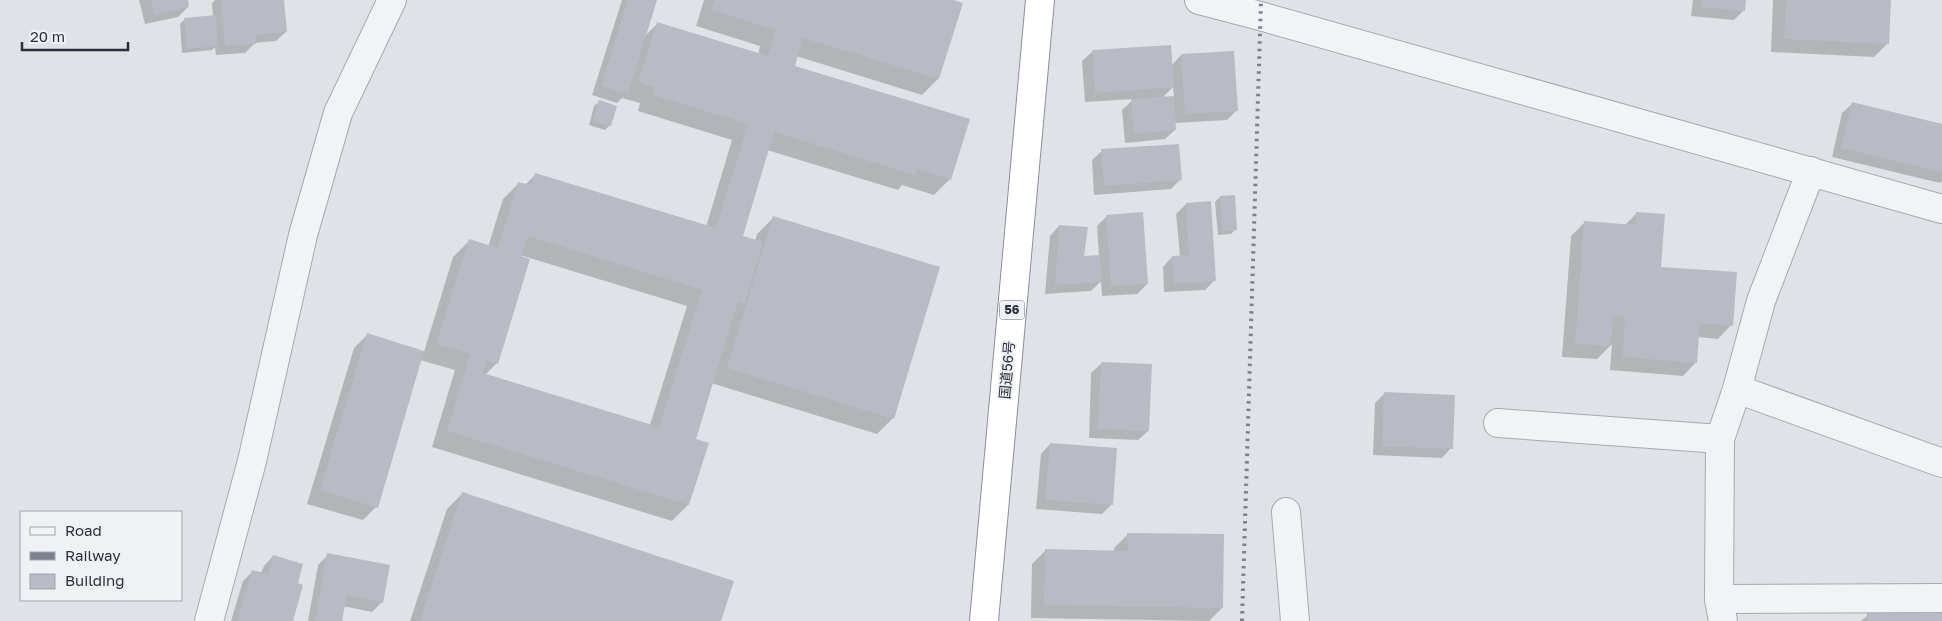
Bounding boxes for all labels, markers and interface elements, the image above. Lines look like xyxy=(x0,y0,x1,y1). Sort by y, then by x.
scale bar xyxy=(22,20,129,52)
text: 20 m xyxy=(30,27,65,45)
road number: 56 xyxy=(1000,300,1024,320)
street label: 国道56号 xyxy=(995,340,1018,400)
legend xyxy=(20,511,182,601)
text: Road xyxy=(65,521,102,539)
text: Railway xyxy=(65,546,121,564)
text: Building xyxy=(65,571,125,589)

